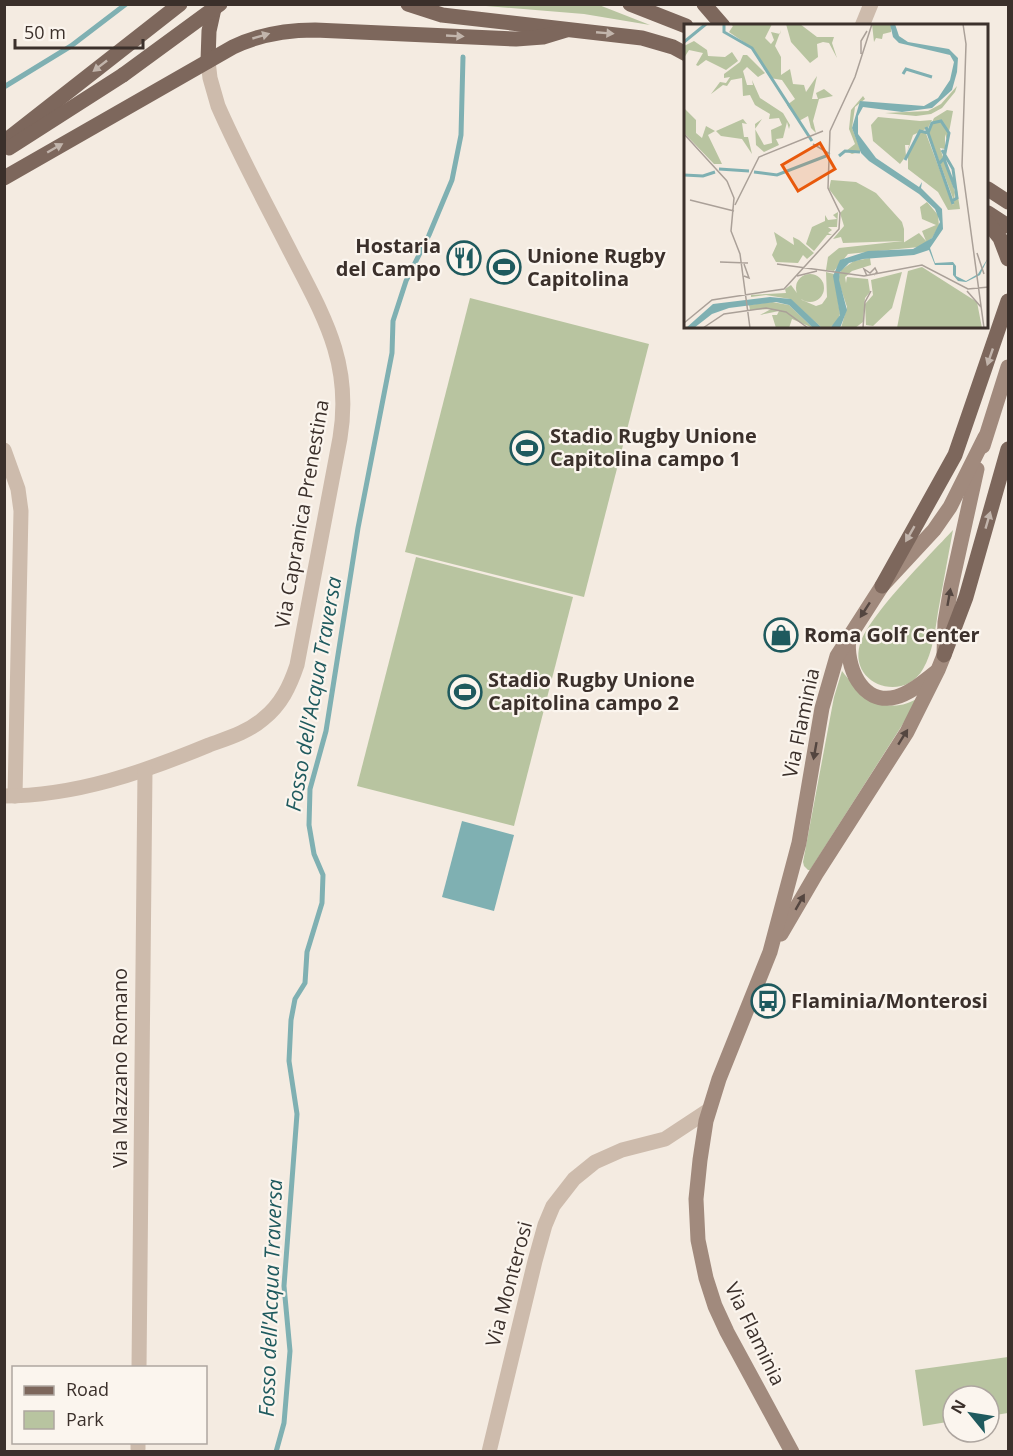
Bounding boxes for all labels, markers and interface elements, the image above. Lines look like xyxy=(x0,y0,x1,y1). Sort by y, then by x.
scale bar xyxy=(15,12,142,50)
text: 50 m xyxy=(24,20,66,44)
inset map xyxy=(684,24,989,328)
one-way arrow xyxy=(595,29,614,38)
one-way arrow xyxy=(252,31,270,40)
one-way arrow xyxy=(445,32,464,41)
one-way arrow xyxy=(93,60,108,72)
one-way arrow xyxy=(47,143,63,154)
place label: Hostaria del Campo xyxy=(336,232,441,282)
restaurant icon: Hostaria del Campo xyxy=(446,240,482,276)
place label: Unione Rugby Capitolina xyxy=(527,242,666,292)
sports icon: Unione Rugby Capitolina xyxy=(486,249,522,285)
one-way arrow xyxy=(984,348,994,366)
street label: Via Capranica Prenestina xyxy=(268,397,335,630)
place label: Stadio Rugby Unione Capitolina campo 1 xyxy=(550,422,757,472)
sports icon: Stadio Rugby Unione Capitolina campo 1 xyxy=(509,430,545,466)
one-way arrow xyxy=(984,511,993,529)
one-way arrow xyxy=(905,526,915,543)
water label: Fosso dell'Acqua Traversa xyxy=(279,574,347,813)
one-way arrow xyxy=(945,587,954,606)
one-way arrow xyxy=(860,602,871,618)
shop icon: Roma Golf Center xyxy=(763,617,799,653)
place label: Roma Golf Center xyxy=(804,621,980,648)
street label: Via Flaminia xyxy=(776,665,825,780)
place label: Stadio Rugby Unione Capitolina campo 2 xyxy=(488,666,695,716)
sports icon: Stadio Rugby Unione Capitolina campo 2 xyxy=(447,674,483,710)
one-way arrow xyxy=(898,729,909,745)
one-way arrow xyxy=(810,741,819,760)
one-way arrow xyxy=(794,894,805,910)
street label: Via Mazzano Romano xyxy=(106,968,133,1168)
bus stop icon: Flaminia/Monterosi xyxy=(750,983,786,1019)
place label: Flaminia/Monterosi xyxy=(791,987,988,1014)
water label: Fosso dell'Acqua Traversa xyxy=(252,1179,288,1417)
street label: Via Monterosi xyxy=(479,1218,538,1350)
street label: Via Flaminia xyxy=(719,1278,792,1390)
legend xyxy=(12,1366,207,1444)
text: Road xyxy=(66,1377,109,1401)
north arrow xyxy=(941,1384,1001,1444)
text: N xyxy=(945,1395,971,1418)
text: Park xyxy=(66,1407,104,1431)

